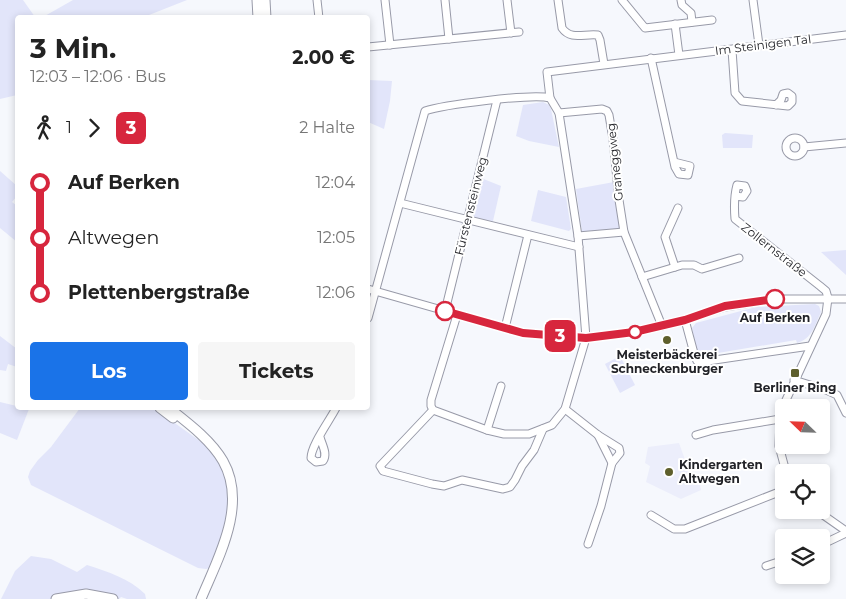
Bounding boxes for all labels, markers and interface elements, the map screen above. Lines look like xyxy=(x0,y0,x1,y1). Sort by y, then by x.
text: 3 Min. xyxy=(30,31,116,65)
street label: Im Steinigen Tal xyxy=(714,31,812,58)
text: 2.00 € xyxy=(292,46,355,69)
text: 12:03 – 12:06 · Bus xyxy=(30,67,166,86)
icon: walk xyxy=(30,114,58,142)
icon: forward xyxy=(80,114,108,142)
text: 3 xyxy=(126,117,136,139)
text: 1 xyxy=(66,118,72,137)
text: 2 Halte xyxy=(299,118,355,137)
street label: Graneggweg xyxy=(603,122,626,202)
street label: Fürstensteinweg xyxy=(451,155,490,257)
text: Auf Berken xyxy=(68,171,180,194)
text: 12:04 xyxy=(316,173,355,192)
street label: Zollernstraße xyxy=(739,219,810,280)
text: Altwegen xyxy=(68,226,159,249)
text: 12:05 xyxy=(317,228,355,247)
text: Plettenbergstraße xyxy=(68,281,250,304)
text: 12:06 xyxy=(316,283,355,302)
marker: Auf Berken xyxy=(765,289,785,309)
unlabelled marker xyxy=(435,301,455,321)
place label: Auf Berken xyxy=(739,310,810,325)
line badge: 3 xyxy=(544,320,576,352)
text: 3 xyxy=(555,325,565,347)
unlabelled marker xyxy=(628,325,642,339)
marker: Meisterbäckerei Schneckenburger xyxy=(661,334,673,346)
button: Los xyxy=(30,342,188,400)
button: Tickets xyxy=(198,342,355,400)
place label: Meisterbäckerei Schneckenburger xyxy=(611,347,723,376)
marker: Berliner Ring xyxy=(789,367,801,379)
place label: Berliner Ring xyxy=(754,380,836,395)
north arrow xyxy=(775,399,830,454)
map controls xyxy=(775,399,830,584)
place label: Kindergarten Altwegen xyxy=(678,457,763,486)
button: locate xyxy=(775,464,830,519)
marker: Kindergarten Altwegen xyxy=(663,466,675,478)
button: layers xyxy=(775,529,830,584)

